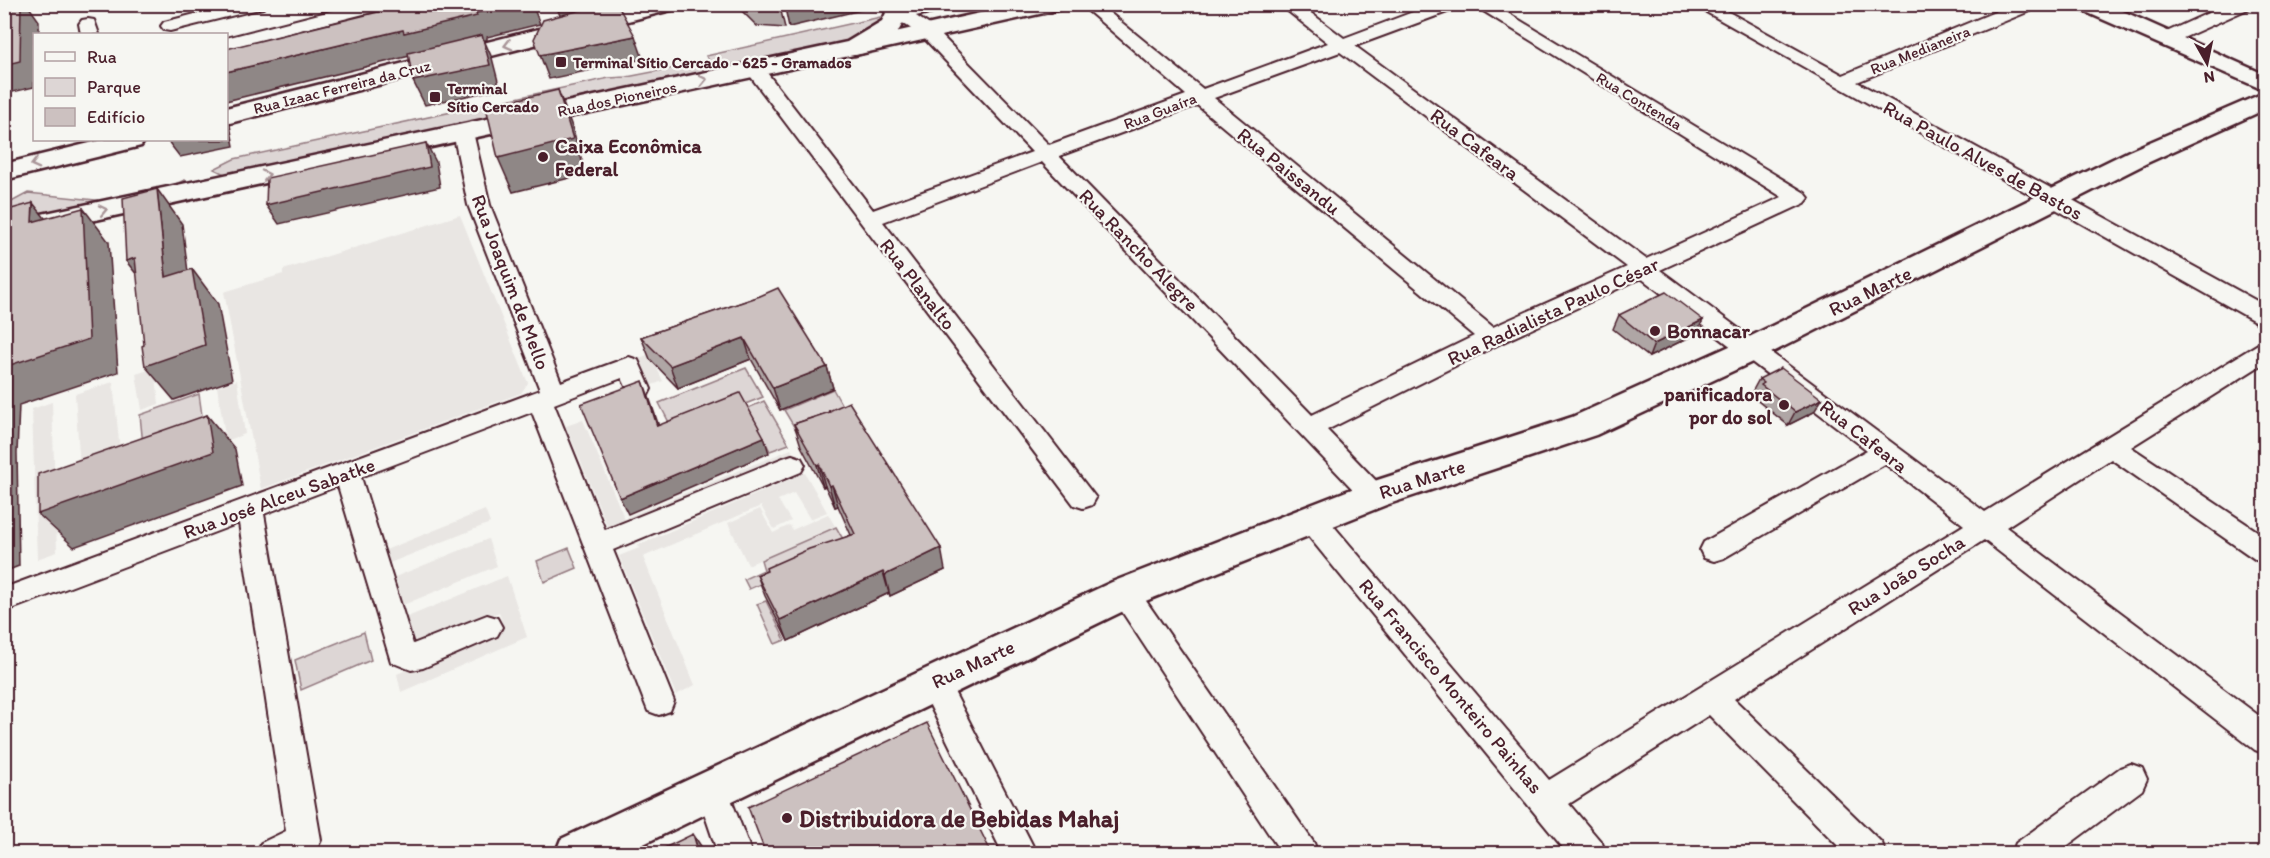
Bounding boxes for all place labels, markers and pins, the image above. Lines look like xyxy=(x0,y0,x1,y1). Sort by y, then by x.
place label: Terminal Sítio Cercado - 625 - Gramados xyxy=(572,53,852,72)
marker: Terminal Sítio Cercado - 625 - Gramados xyxy=(554,55,568,69)
place label: Terminal Sítio Cercado xyxy=(446,79,539,116)
marker: Terminal Sítio Cercado xyxy=(428,90,442,104)
place label: Caixa Econômica Federal xyxy=(555,134,702,181)
marker: Caixa Econômica Federal xyxy=(536,150,550,164)
place label: Bonnacar xyxy=(1667,319,1751,343)
marker: Bonnacar xyxy=(1648,324,1662,338)
place label: panificadora por do sol xyxy=(1663,382,1772,430)
marker: panificadora por do sol xyxy=(1777,398,1791,412)
place label: Distribuidora de Bebidas Mahaj xyxy=(799,804,1119,834)
marker: Distribuidora de Bebidas Mahaj xyxy=(780,811,794,825)

